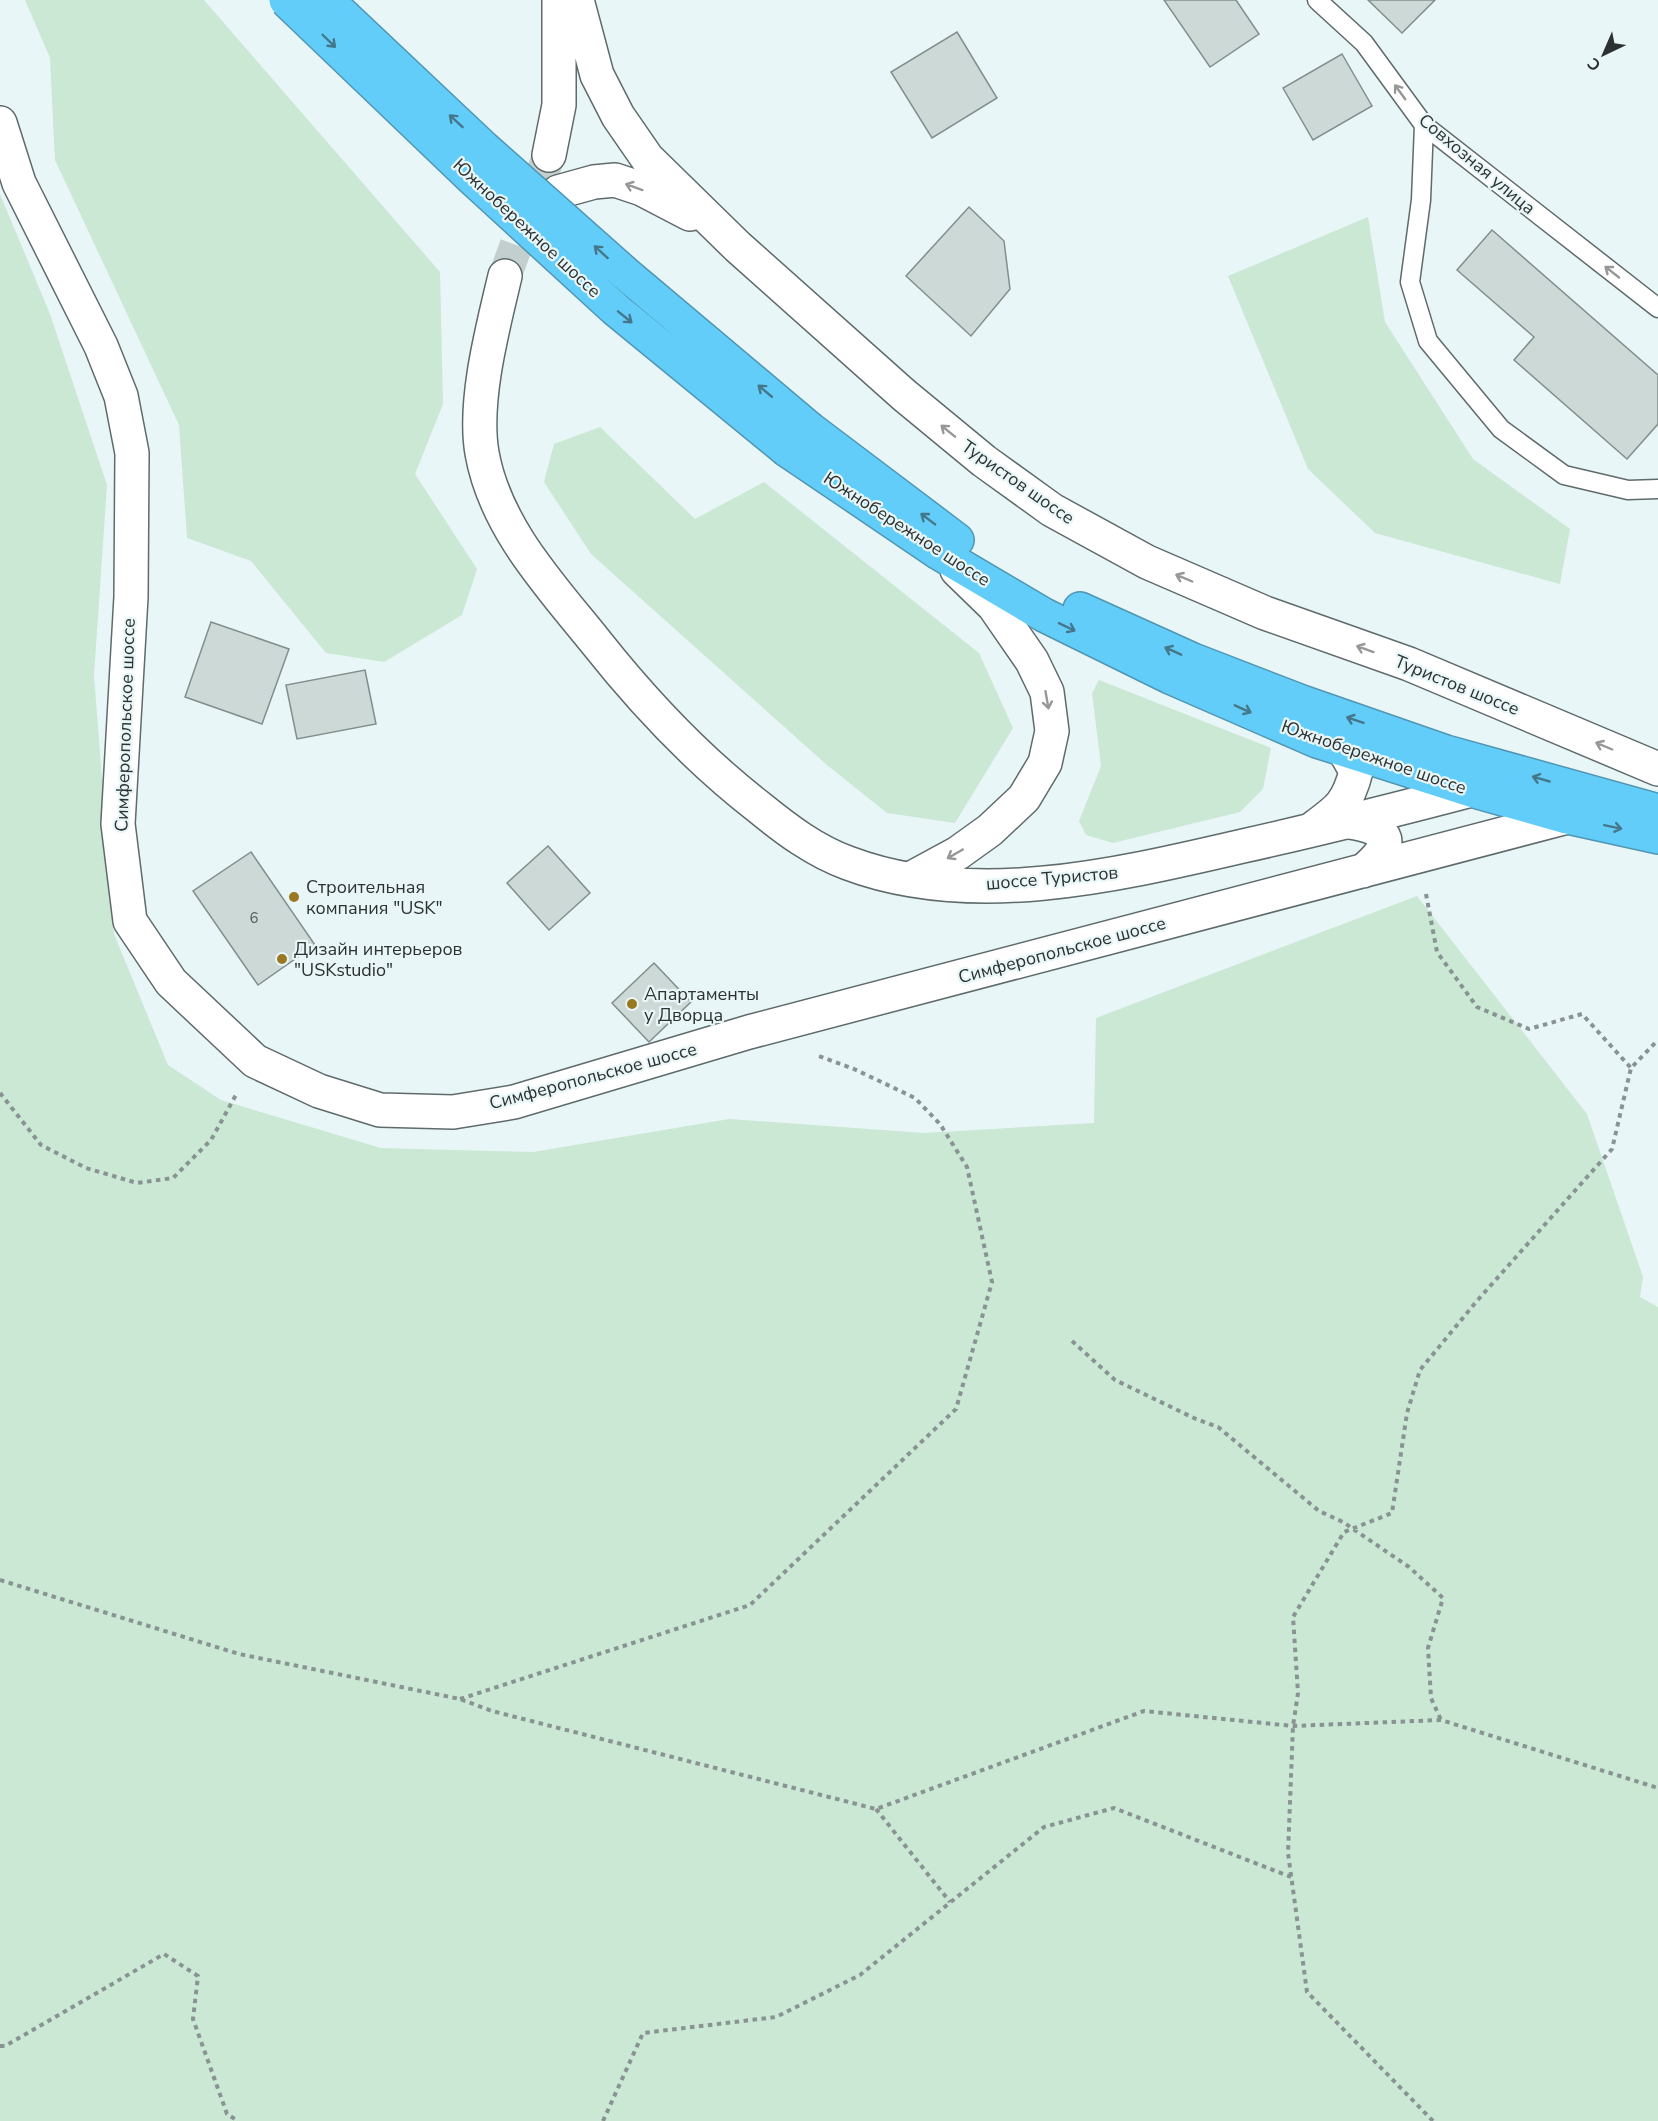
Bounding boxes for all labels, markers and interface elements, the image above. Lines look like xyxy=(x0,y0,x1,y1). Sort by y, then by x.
north arrow xyxy=(1574,24,1634,84)
one-way arrow xyxy=(321,33,336,48)
text: С xyxy=(1583,52,1606,76)
one-way arrow xyxy=(1394,85,1406,101)
street label: Совхозная улица xyxy=(1414,108,1540,220)
one-way arrow xyxy=(448,114,463,128)
street label: Южнобережное шоссе xyxy=(448,153,606,303)
one-way arrow xyxy=(625,180,643,191)
one-way arrow xyxy=(593,245,608,259)
one-way arrow xyxy=(1604,265,1620,278)
one-way arrow xyxy=(617,310,633,323)
one-way arrow xyxy=(758,384,773,398)
one-way arrow xyxy=(941,424,956,438)
street label: Туристов шоссе xyxy=(957,434,1079,530)
street label: Южнобережное шоссе xyxy=(819,466,995,592)
one-way arrow xyxy=(920,512,936,525)
one-way arrow xyxy=(1175,572,1193,583)
street label: Симферопольское шоссе xyxy=(109,618,141,832)
one-way arrow xyxy=(1057,621,1075,633)
one-way arrow xyxy=(1356,642,1375,653)
one-way arrow xyxy=(1164,645,1182,656)
street label: Туристов шоссе xyxy=(1391,649,1523,721)
one-way arrow xyxy=(1042,689,1053,709)
one-way arrow xyxy=(1234,705,1252,716)
street label: Южнобережное шоссе xyxy=(1278,714,1470,800)
one-way arrow xyxy=(1346,714,1365,725)
one-way arrow xyxy=(1596,740,1614,751)
one-way arrow xyxy=(1532,773,1551,784)
one-way arrow xyxy=(1602,822,1622,833)
one-way arrow xyxy=(947,849,964,861)
street label: шоссе Туристов xyxy=(985,860,1119,896)
place label: Строительная компания "USK" xyxy=(306,875,443,920)
marker: Строительная компания "USK" xyxy=(287,890,301,904)
house number: 6 xyxy=(249,908,259,928)
street label: Симферопольское шоссе xyxy=(956,911,1168,989)
place label: Дизайн интерьеров "USKstudio" xyxy=(294,937,463,982)
marker: Дизайн интерьеров "USKstudio" xyxy=(275,952,289,966)
place label: Апартаменты у Дворца xyxy=(644,982,759,1027)
marker: Апартаменты у Дворца xyxy=(625,997,639,1011)
street label: Симферопольское шоссе xyxy=(487,1037,699,1115)

